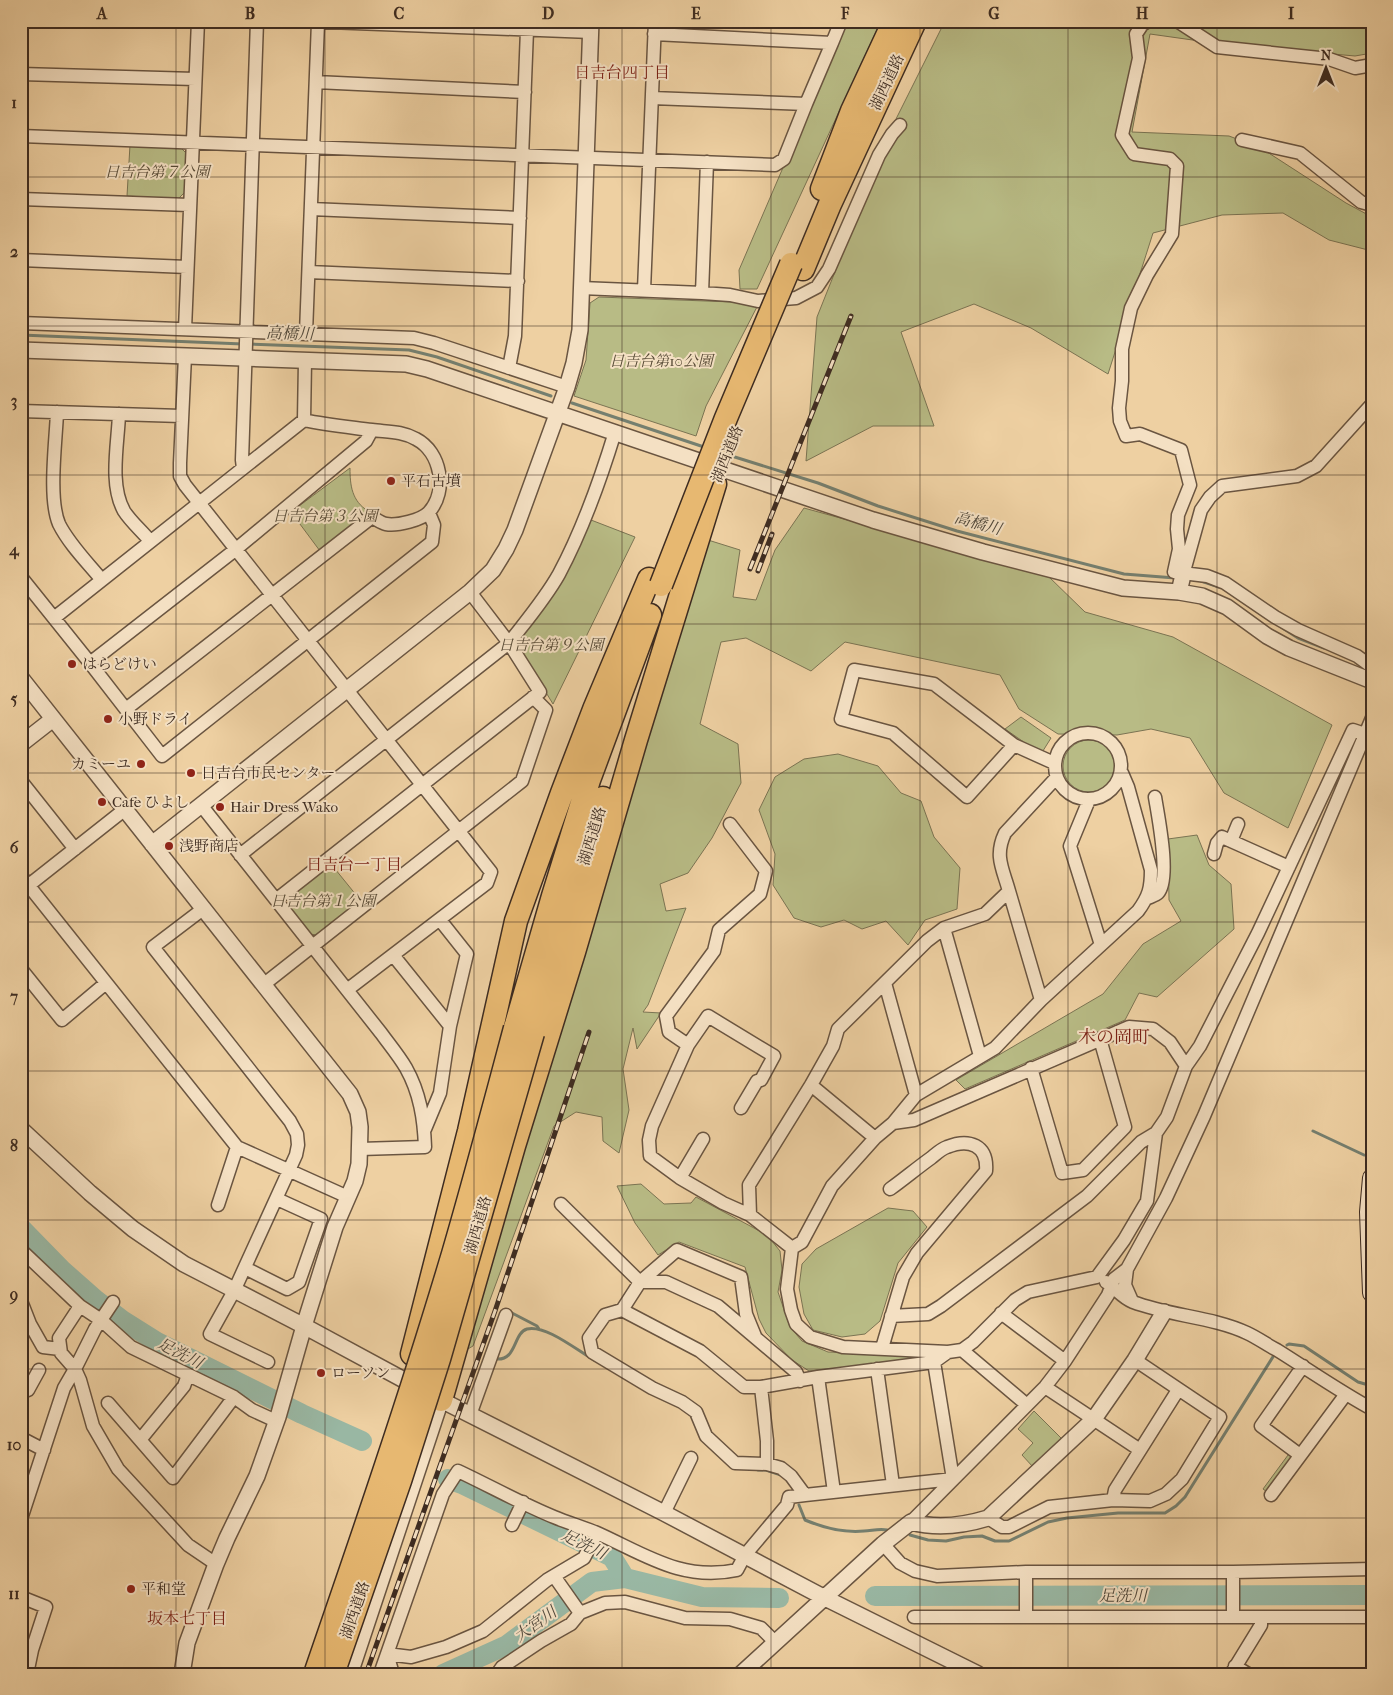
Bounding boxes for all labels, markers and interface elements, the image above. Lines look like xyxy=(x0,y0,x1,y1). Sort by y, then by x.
text: A xyxy=(96,4,108,23)
text: B xyxy=(245,4,255,23)
text: C xyxy=(394,4,405,23)
text: D xyxy=(542,4,554,23)
text: E xyxy=(691,4,701,23)
text: F xyxy=(840,4,850,23)
text: G xyxy=(988,4,1000,23)
text: H xyxy=(1136,4,1149,23)
text: I xyxy=(1288,4,1295,23)
north arrow xyxy=(1300,42,1350,92)
text: N xyxy=(1321,47,1332,64)
street label: 湖西道路 xyxy=(866,51,908,113)
district label: 日吉台四丁目 xyxy=(574,63,670,82)
text: 1 xyxy=(11,93,17,112)
park label: 日吉台第７公園 xyxy=(104,163,212,181)
text: 2 xyxy=(10,242,18,261)
water label: 高橋川 xyxy=(266,323,316,343)
park label: 日吉台第10公園 xyxy=(609,352,716,370)
text: 3 xyxy=(11,391,17,411)
street label: 湖西道路 xyxy=(707,423,747,485)
place label: 平石古墳 xyxy=(401,472,461,490)
marker: 平石古墳 xyxy=(385,475,397,487)
park label: 日吉台第３公園 xyxy=(272,507,380,525)
water label: 高橋川 xyxy=(952,508,1006,539)
text: 4 xyxy=(8,540,20,560)
park label: 日吉台第９公園 xyxy=(498,636,606,654)
place label: はらどけい xyxy=(82,655,157,673)
marker: はらどけい xyxy=(66,658,78,670)
text: 5 xyxy=(11,689,18,708)
place label: 小野ドライ xyxy=(118,710,193,728)
marker: 小野ドライ xyxy=(102,713,114,725)
place label: カミーユ xyxy=(71,755,131,773)
marker: カミーユ xyxy=(135,758,147,770)
place label: 日吉台市民センター xyxy=(201,764,335,782)
marker: 日吉台市民センター xyxy=(185,767,197,779)
place label: Cafe ひよし xyxy=(112,793,189,811)
marker: Cafe ひよし xyxy=(96,796,108,808)
place label: Hair Dress Wako xyxy=(230,798,338,816)
marker: Hair Dress Wako xyxy=(214,801,226,813)
street label: 湖西道路 xyxy=(575,805,609,867)
place label: 浅野商店 xyxy=(179,837,239,855)
text: 6 xyxy=(10,838,19,857)
marker: 浅野商店 xyxy=(163,840,175,852)
district label: 日吉台一丁目 xyxy=(306,855,402,874)
park label: 日吉台第１公園 xyxy=(270,892,378,910)
text: 7 xyxy=(9,987,18,1006)
district label: 木の岡町 xyxy=(1078,1027,1150,1048)
text: 8 xyxy=(10,1136,18,1155)
street label: 湖西道路 xyxy=(461,1194,495,1256)
text: 9 xyxy=(9,1285,18,1305)
water label: 足洗川 xyxy=(154,1334,207,1373)
place label: ローソン xyxy=(331,1364,390,1382)
marker: ローソン xyxy=(315,1367,327,1379)
text: 10 xyxy=(7,1435,21,1454)
water label: 足洗川 xyxy=(558,1525,612,1564)
street label: 湖西道路 xyxy=(337,1579,373,1641)
place label: 平和堂 xyxy=(141,1580,186,1598)
marker: 平和堂 xyxy=(125,1583,137,1595)
text: 11 xyxy=(8,1584,20,1603)
water label: 足洗川 xyxy=(1099,1586,1149,1605)
water label: 大宮川 xyxy=(510,1601,562,1646)
district label: 坂本七丁目 xyxy=(147,1609,227,1628)

